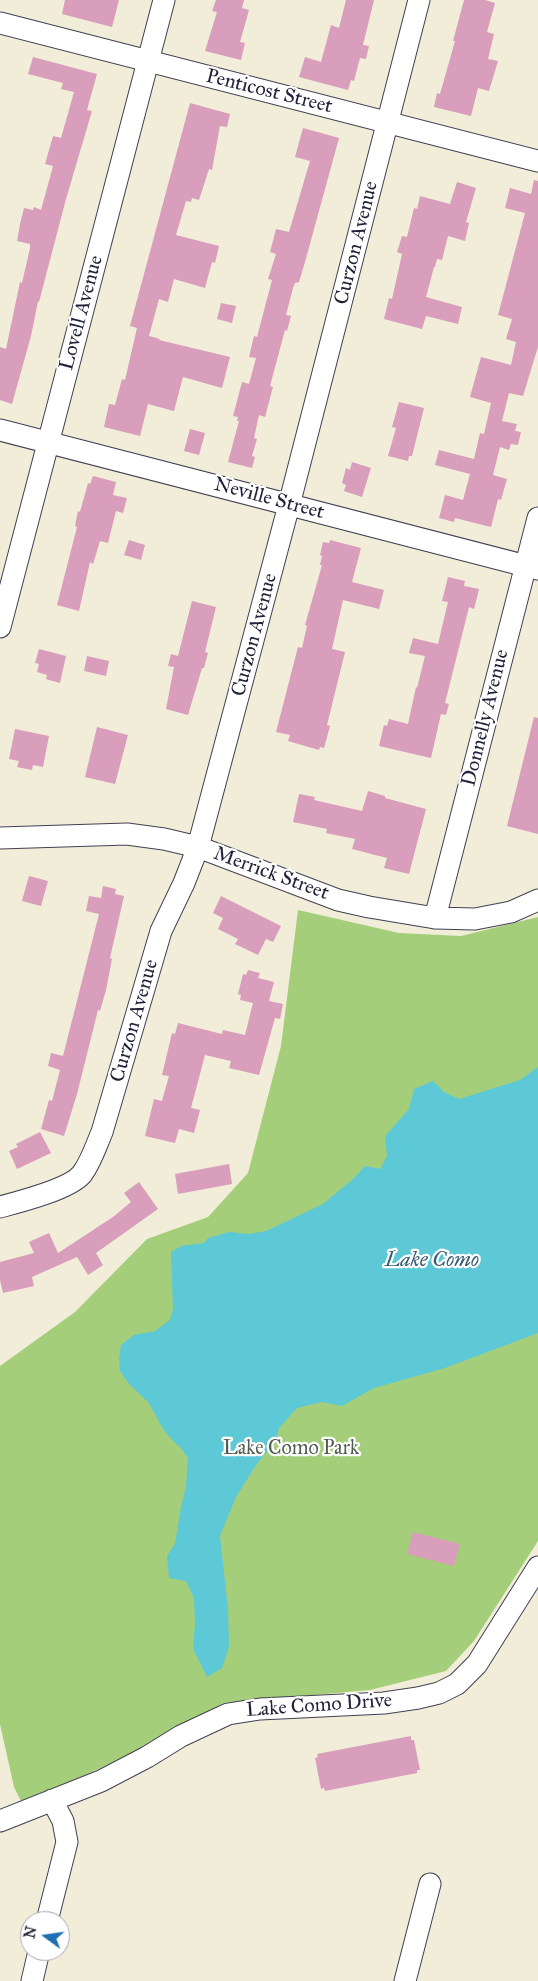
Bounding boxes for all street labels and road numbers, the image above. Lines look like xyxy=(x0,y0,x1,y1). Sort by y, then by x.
street label: Penticost Street xyxy=(203,65,335,119)
street label: Curzon Avenue xyxy=(330,179,384,307)
street label: Lovell Avenue xyxy=(55,253,109,373)
street label: Neville Street xyxy=(211,473,327,525)
street label: Curzon Avenue xyxy=(227,571,283,699)
street label: Donnelly Avenue xyxy=(457,647,515,789)
street label: Merrick Street xyxy=(210,842,332,906)
street label: Curzon Avenue xyxy=(106,957,164,1085)
street label: Lake Como Drive xyxy=(245,1689,393,1723)

